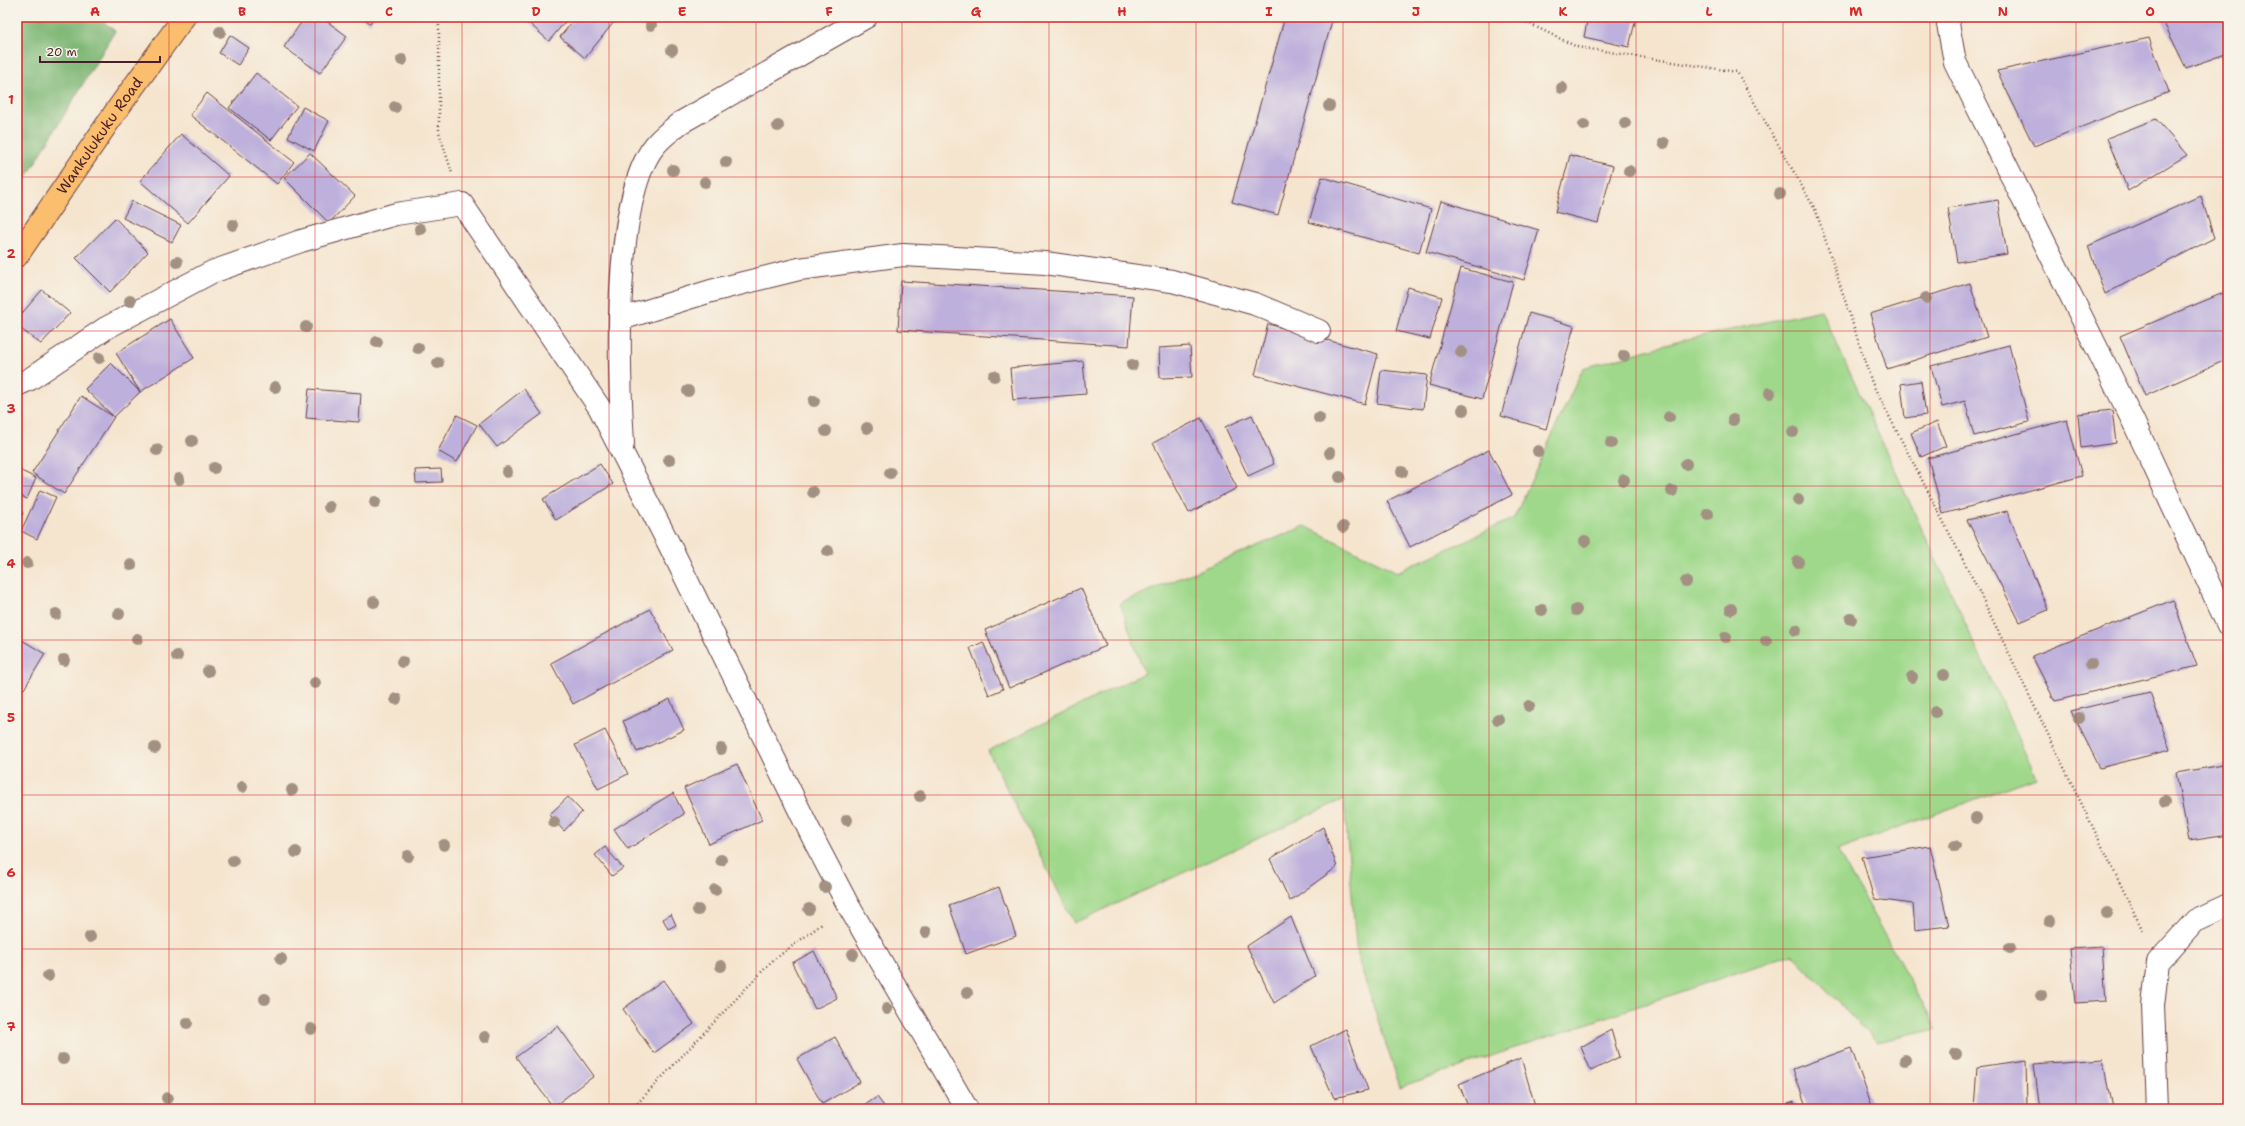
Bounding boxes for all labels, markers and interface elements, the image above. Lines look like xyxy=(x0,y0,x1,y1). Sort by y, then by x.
text: A xyxy=(90,3,100,20)
text: B xyxy=(238,3,246,20)
text: C xyxy=(385,3,393,20)
text: D xyxy=(531,3,541,20)
text: E xyxy=(678,3,687,20)
text: F xyxy=(825,3,833,20)
text: G xyxy=(971,3,982,20)
text: H xyxy=(1117,3,1127,20)
text: I xyxy=(1265,3,1273,20)
text: J xyxy=(1412,3,1420,20)
text: K xyxy=(1559,3,1568,20)
text: L xyxy=(1705,3,1713,20)
text: M xyxy=(1849,3,1863,20)
text: N xyxy=(1998,3,2008,20)
text: O xyxy=(2145,3,2155,20)
scale bar xyxy=(40,38,160,64)
text: 20 m xyxy=(46,44,77,60)
street label: Wankulukuku Road xyxy=(52,73,148,198)
text: 1 xyxy=(8,91,14,108)
text: 2 xyxy=(6,245,16,262)
text: 3 xyxy=(6,400,16,417)
text: 4 xyxy=(6,555,16,572)
text: 5 xyxy=(7,709,15,726)
text: 6 xyxy=(6,864,16,881)
text: 7 xyxy=(6,1018,16,1035)

